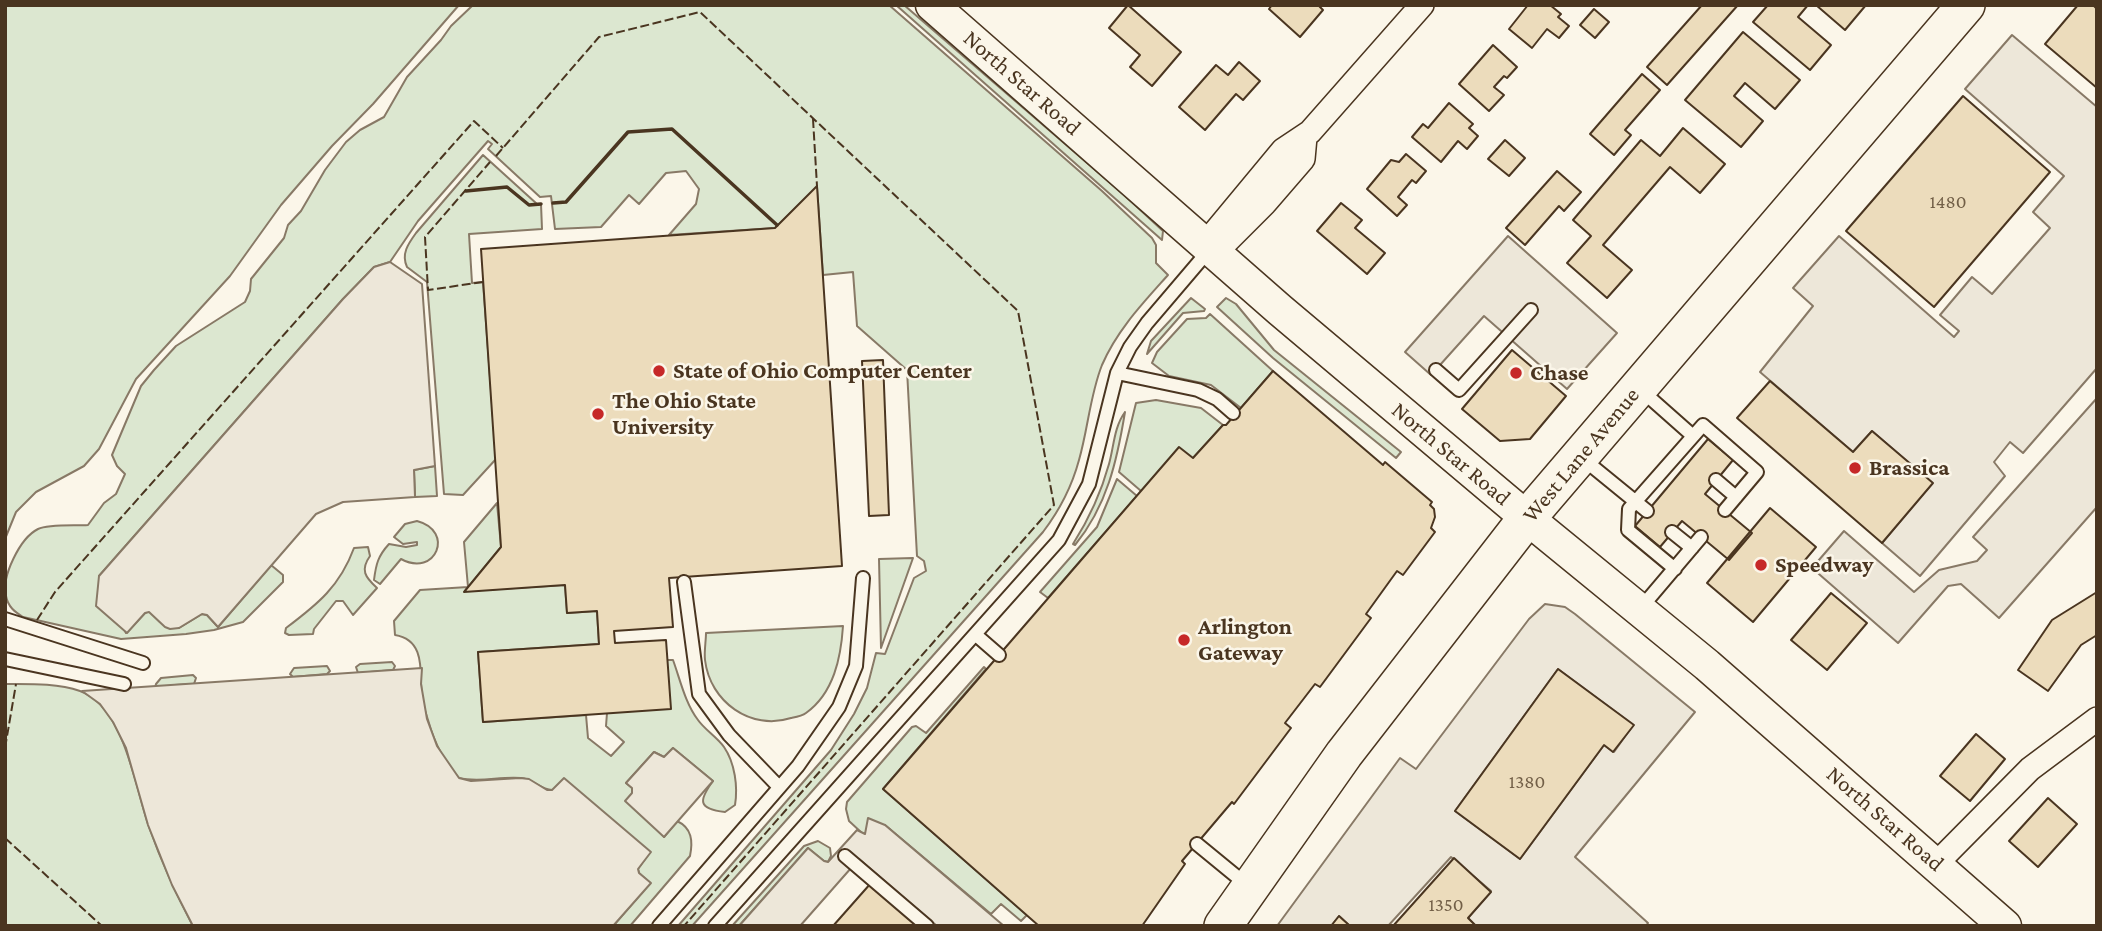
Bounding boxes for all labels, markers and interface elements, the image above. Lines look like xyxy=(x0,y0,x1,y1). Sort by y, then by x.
street label: North Star Road xyxy=(958,24,1086,142)
house number: 1480 xyxy=(1930,191,1966,213)
place label: State of Ohio Computer Center xyxy=(673,357,972,385)
place label: Chase xyxy=(1530,359,1588,387)
marker: State of Ohio Computer Center xyxy=(651,363,667,379)
marker: Chase xyxy=(1508,365,1524,381)
street label: West Lane Avenue xyxy=(1516,382,1646,528)
place label: The Ohio State University xyxy=(612,387,756,441)
street label: North Star Road xyxy=(1386,396,1516,512)
marker: The Ohio State University xyxy=(590,406,606,422)
place label: Brassica xyxy=(1869,454,1949,482)
marker: Brassica xyxy=(1847,460,1863,476)
place label: Speedway xyxy=(1775,551,1873,579)
marker: Speedway xyxy=(1753,557,1769,573)
place label: Arlington Gateway xyxy=(1198,613,1292,667)
marker: Arlington Gateway xyxy=(1176,632,1192,648)
street label: North Star Road xyxy=(1821,760,1949,878)
house number: 1380 xyxy=(1509,771,1545,793)
house number: 1350 xyxy=(1428,894,1464,916)

